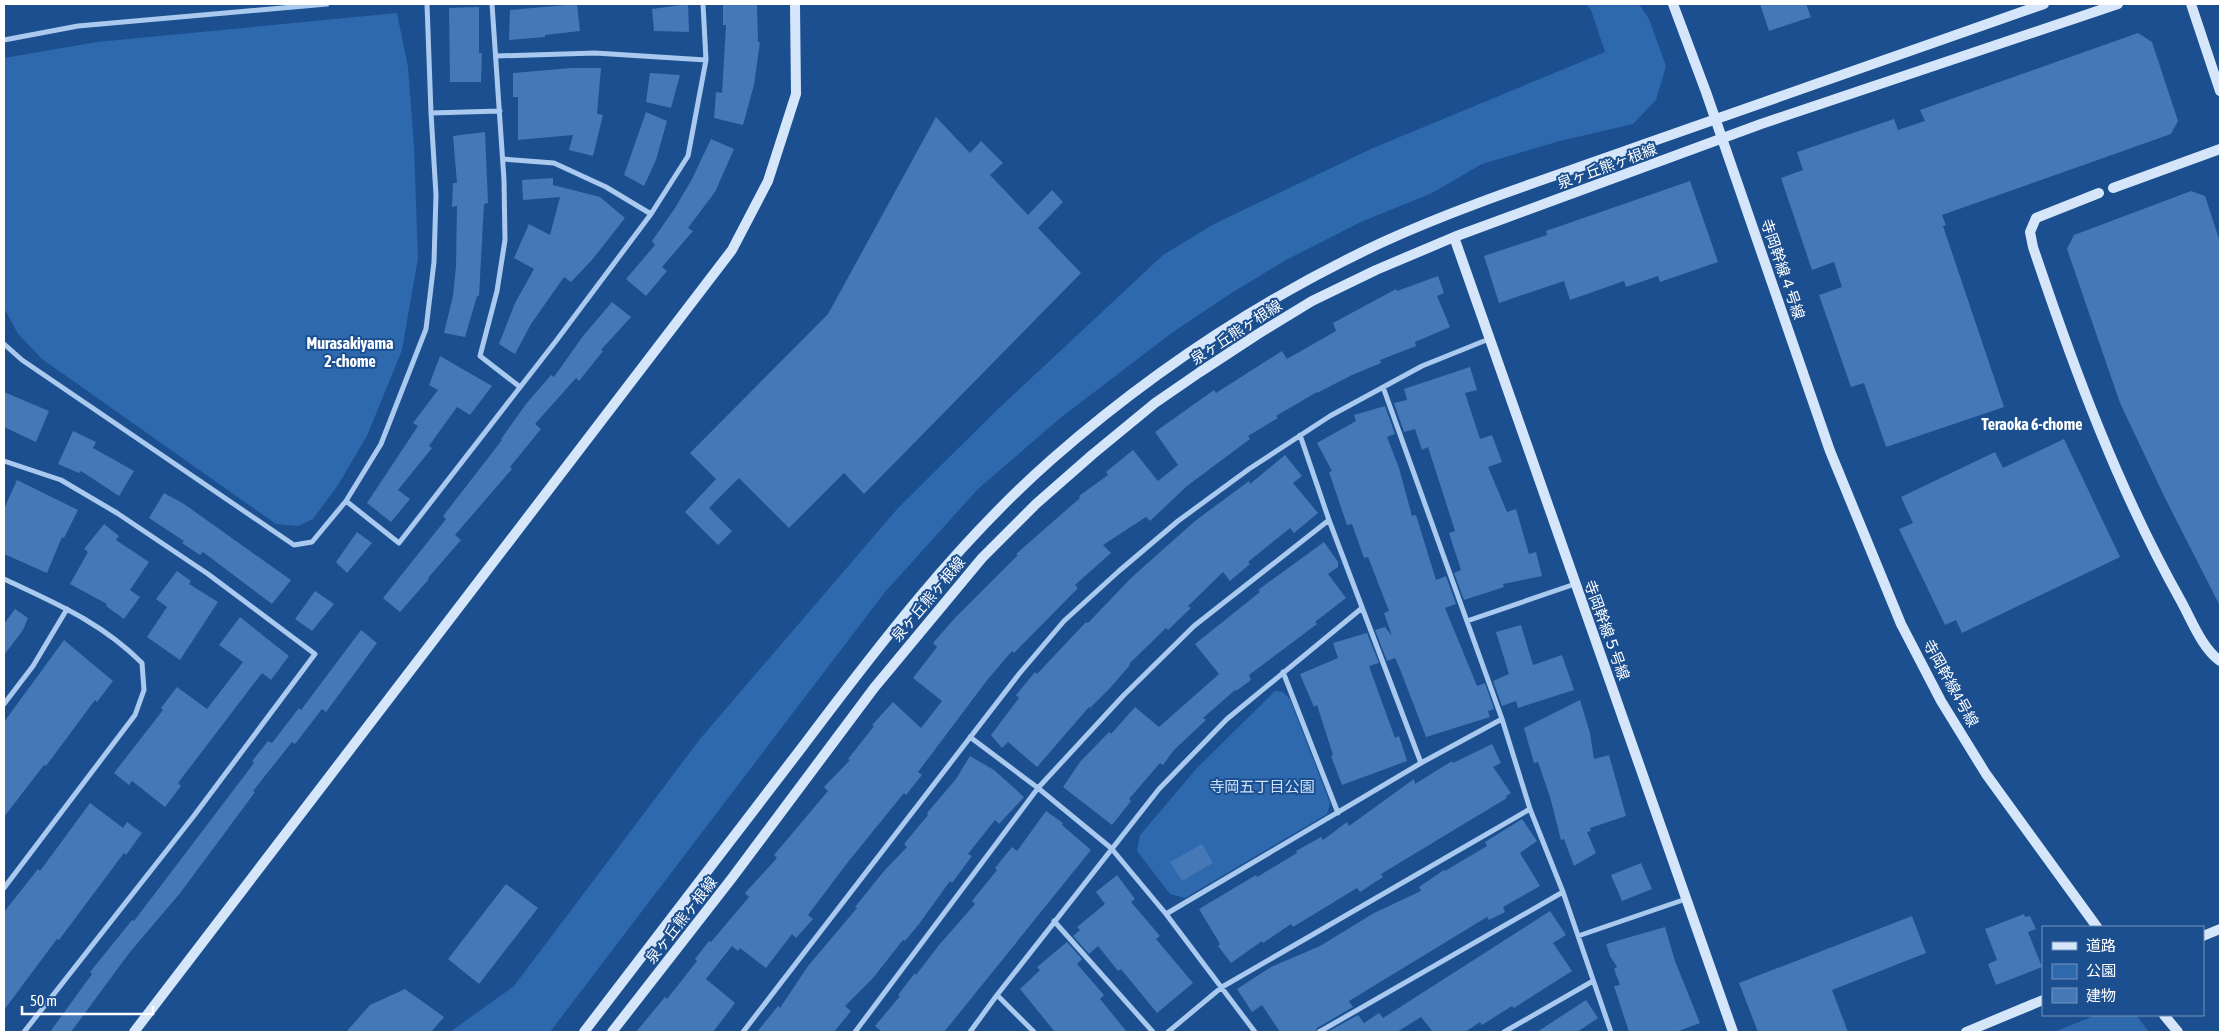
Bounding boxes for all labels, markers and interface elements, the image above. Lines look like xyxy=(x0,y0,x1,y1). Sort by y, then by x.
street label: 泉ヶ丘熊ヶ根線 xyxy=(1555,140,1659,192)
street label: 寺岡幹線４号線 xyxy=(1758,217,1808,321)
street label: 泉ヶ丘熊ヶ根線 xyxy=(1187,296,1285,368)
district label: Murasakiyama 2-chome xyxy=(307,334,393,370)
district label: Teraoka 6-chome xyxy=(1982,415,2082,433)
street label: 泉ヶ丘熊ヶ根線 xyxy=(888,553,968,645)
street label: 寺岡幹線５号線 xyxy=(1581,578,1633,682)
street label: 寺岡幹線4号線 xyxy=(1920,636,1982,730)
park label: 寺岡五丁目公園 xyxy=(1209,778,1315,795)
street label: 泉ヶ丘熊ヶ根線 xyxy=(642,873,720,967)
legend xyxy=(2042,926,2204,1016)
text: 道路 xyxy=(2086,937,2116,954)
text: 公園 xyxy=(2086,962,2116,979)
scale bar xyxy=(22,984,154,1016)
text: 建物 xyxy=(2086,987,2116,1004)
text: 50 m xyxy=(30,992,57,1009)

